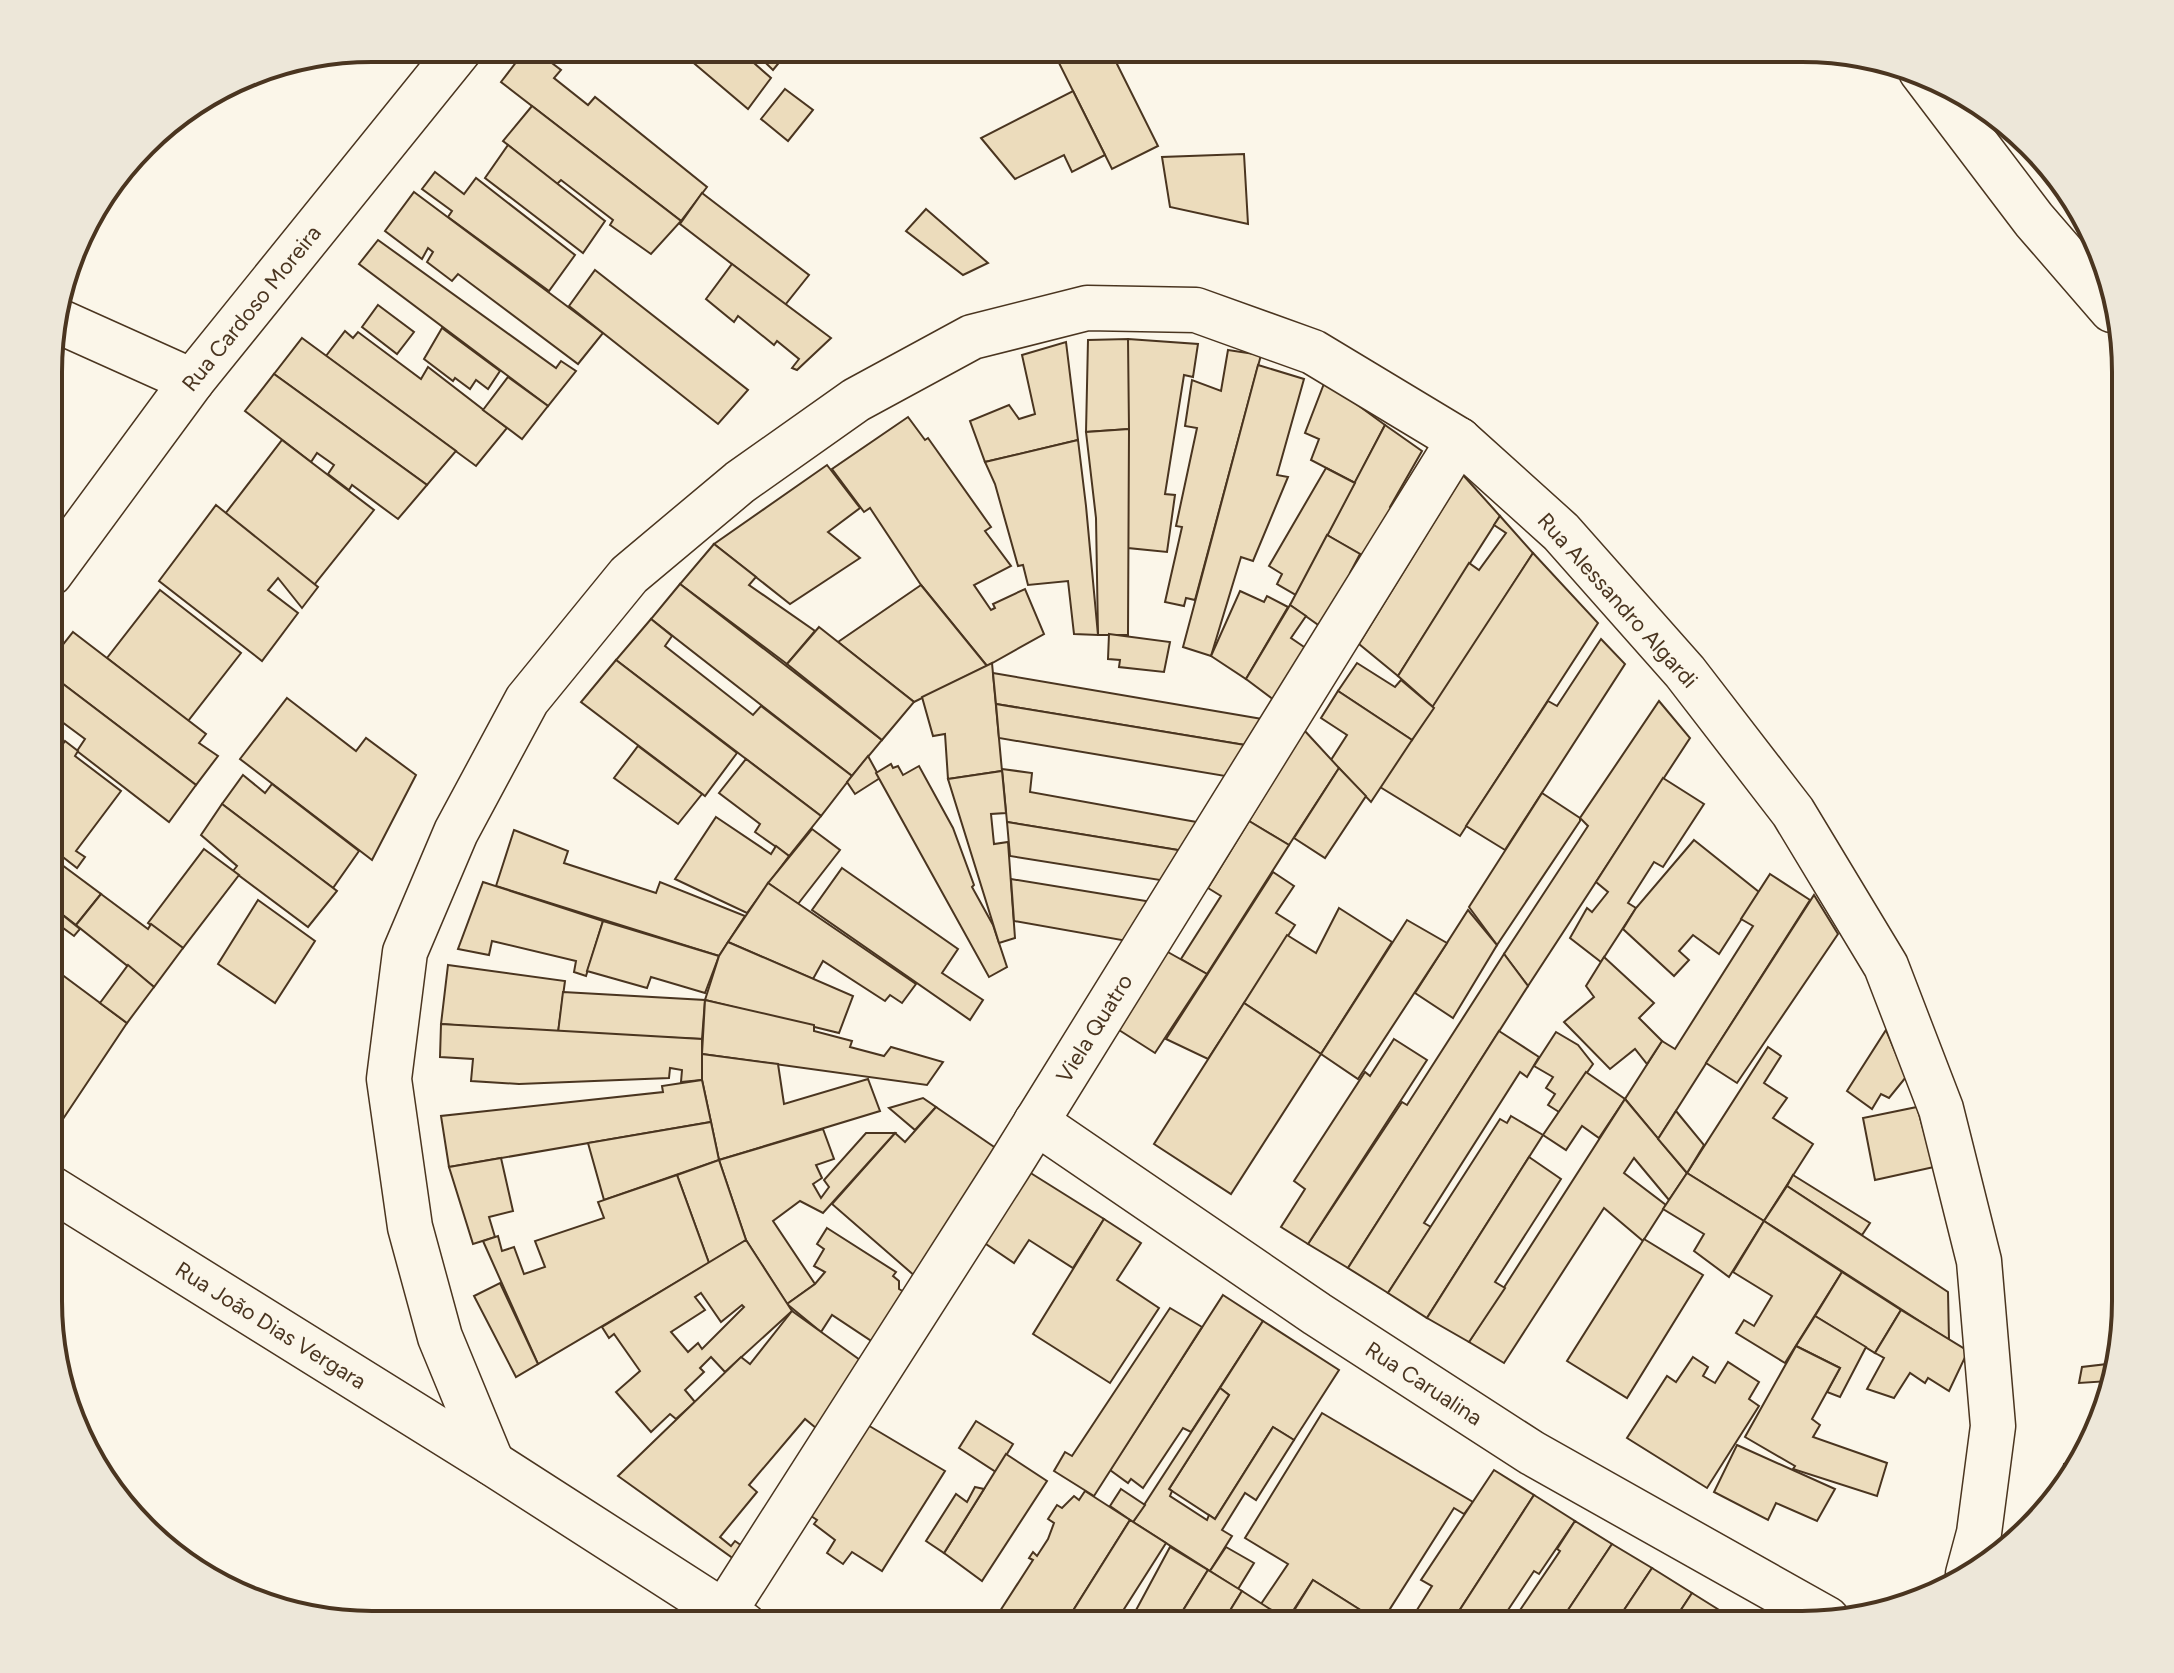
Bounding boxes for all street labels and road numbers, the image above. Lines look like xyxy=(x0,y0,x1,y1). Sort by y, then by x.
street label: Rua Cardoso Moreira xyxy=(176,220,327,397)
street label: Rua Alessandro Algardi xyxy=(1532,507,1703,693)
street label: Viela Quatro xyxy=(1050,969,1138,1088)
street label: Rua João Dias Vergara xyxy=(170,1256,371,1395)
street label: Rua Carualina xyxy=(1360,1336,1487,1431)

